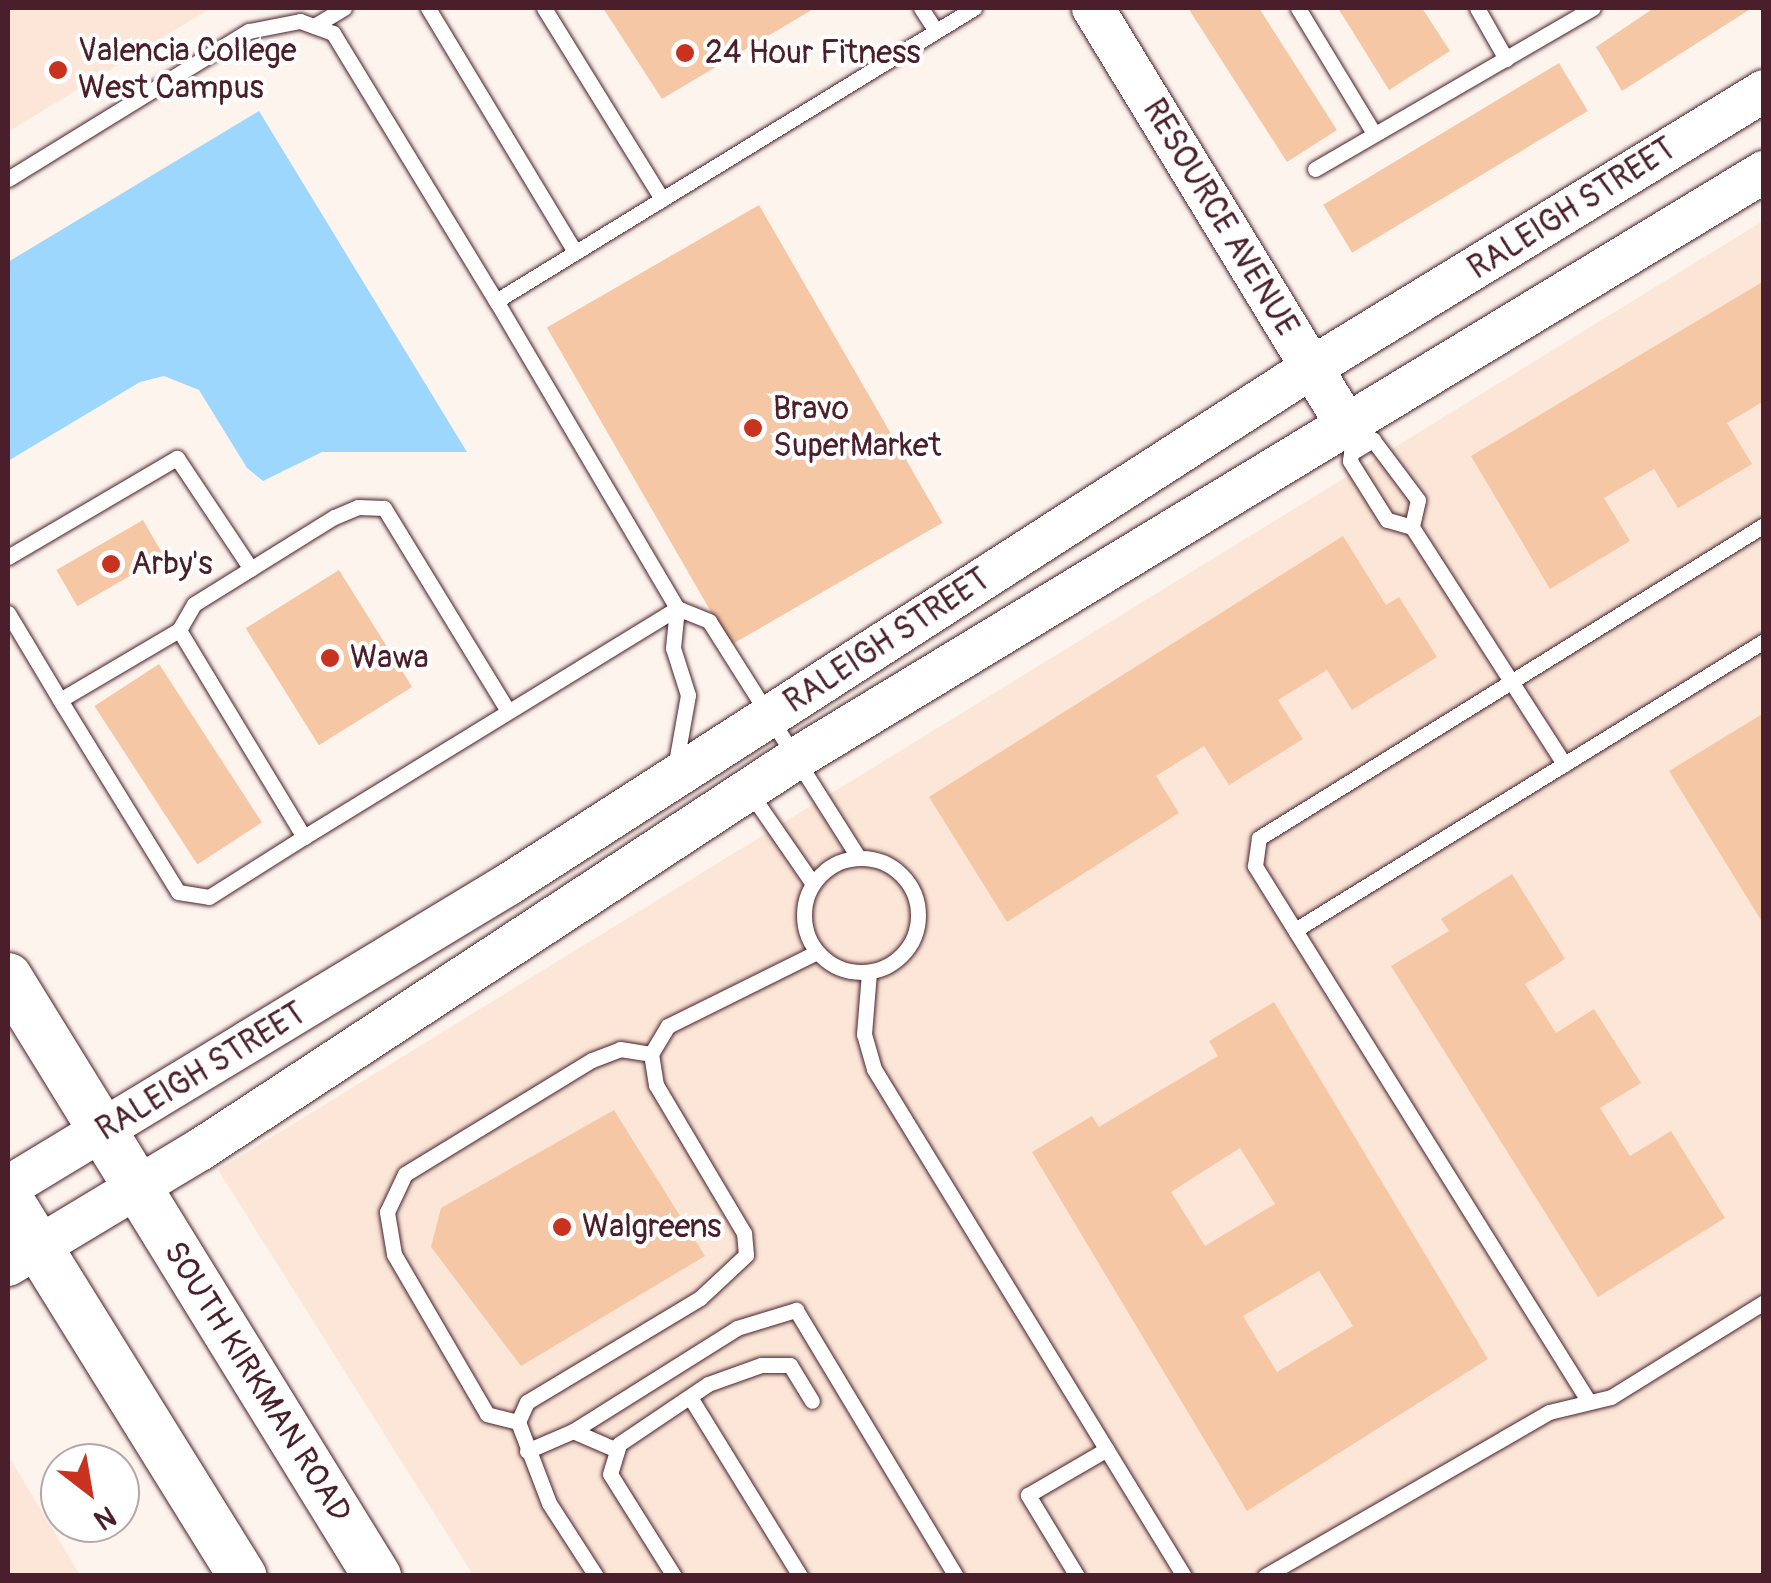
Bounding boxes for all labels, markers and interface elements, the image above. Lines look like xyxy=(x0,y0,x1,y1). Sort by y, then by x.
place label: Valencia College West Campus xyxy=(78,33,296,108)
place label: 24 Hour Fitness xyxy=(705,34,921,72)
marker: 24 Hour Fitness xyxy=(674,42,696,64)
marker: Valencia College West Campus xyxy=(47,59,69,81)
street label: RESOURCE AVENUE xyxy=(1134,93,1306,343)
street label: RALEIGH STREET xyxy=(1461,130,1683,288)
place label: Bravo SuperMarket xyxy=(773,391,941,466)
marker: Bravo SuperMarket xyxy=(742,417,764,439)
place label: Arby's xyxy=(131,545,213,583)
marker: Arby's xyxy=(100,553,122,575)
street label: RALEIGH STREET xyxy=(777,560,997,722)
place label: Wawa xyxy=(350,639,429,677)
marker: Wawa xyxy=(319,647,341,669)
street label: RALEIGH STREET xyxy=(90,995,312,1149)
place label: Walgreens xyxy=(582,1208,721,1246)
marker: Walgreens xyxy=(551,1216,573,1238)
street label: SOUTH KIRKMAN ROAD xyxy=(155,1235,359,1529)
north arrow xyxy=(40,1443,140,1543)
text: N xyxy=(88,1498,122,1537)

